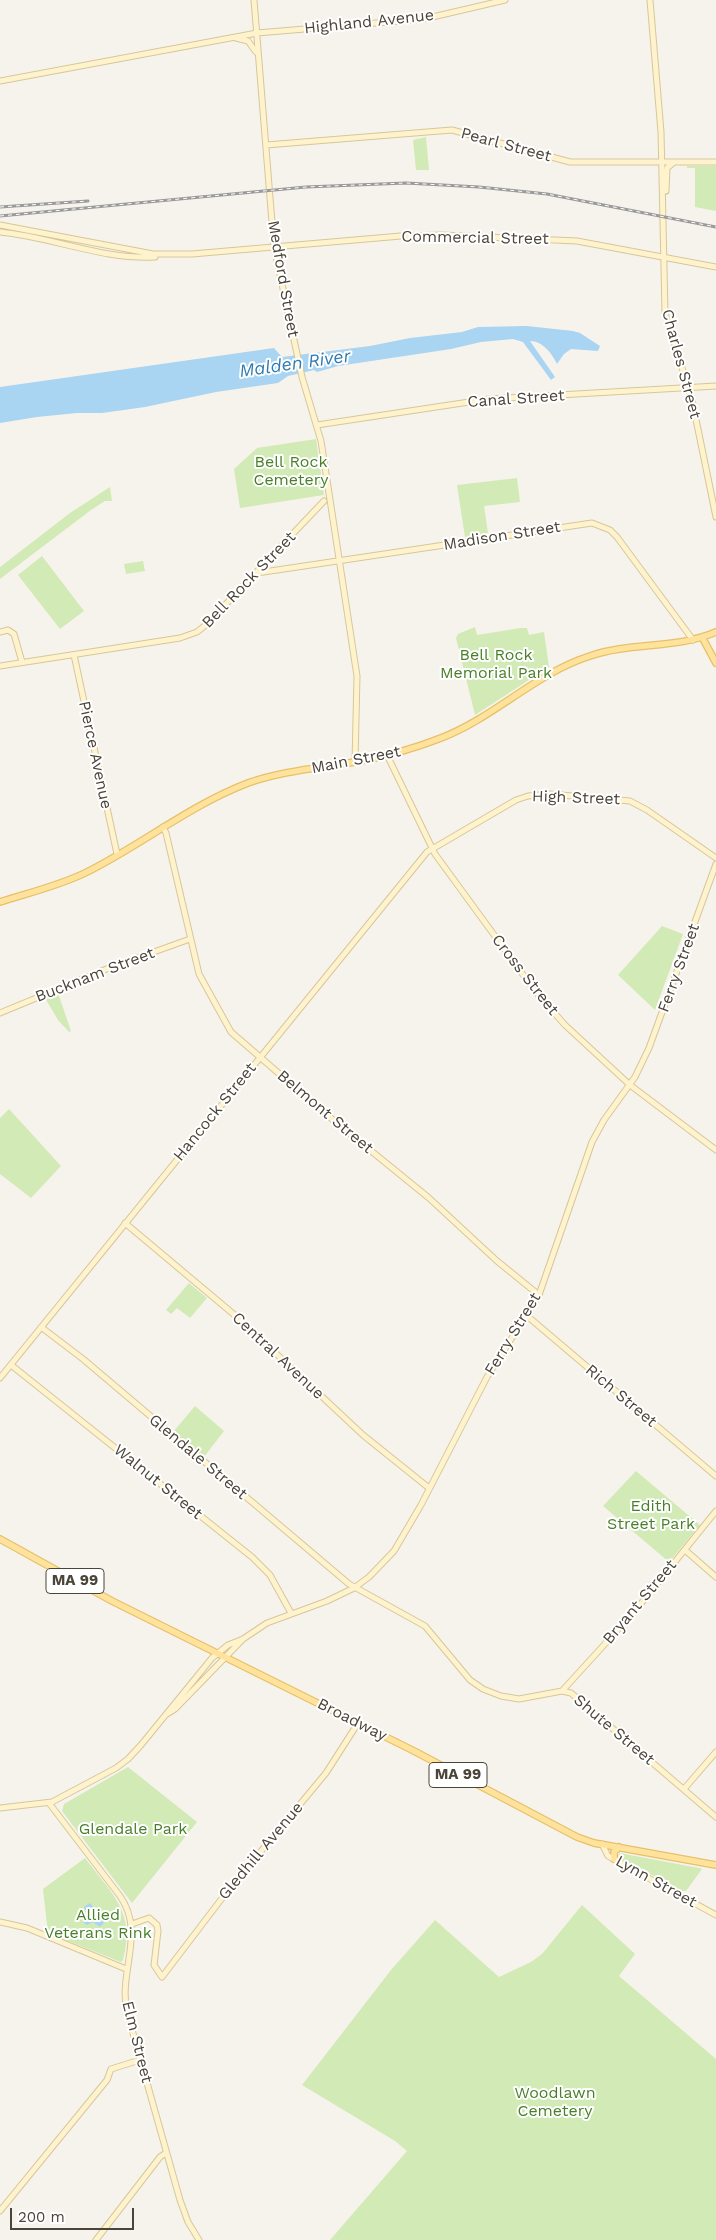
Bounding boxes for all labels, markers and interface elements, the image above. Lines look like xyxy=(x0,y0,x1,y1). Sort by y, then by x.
street label: Highland Avenue xyxy=(303,6,435,38)
street label: Pearl Street xyxy=(459,124,553,166)
street label: Medford Street xyxy=(263,219,303,339)
street label: Commercial Street xyxy=(401,227,549,249)
street label: Charles Street xyxy=(657,307,705,421)
water label: Malden River xyxy=(238,346,352,382)
street label: Canal Street xyxy=(467,386,565,412)
park label: Bell Rock Cemetery xyxy=(253,452,329,490)
street label: Madison Street xyxy=(442,517,562,555)
street label: Bell Rock Street xyxy=(198,528,300,632)
park label: Bell Rock Memorial Park xyxy=(440,645,552,683)
street label: Pierce Avenue xyxy=(74,699,116,811)
street label: Main Street xyxy=(310,742,402,778)
street label: High Street xyxy=(532,787,620,809)
street label: Ferry Street xyxy=(654,921,704,1015)
street label: Cross Street xyxy=(487,931,563,1019)
street label: Bucknam Street xyxy=(33,943,157,1007)
street label: Hancock Street xyxy=(170,1059,260,1165)
street label: Belmont Street xyxy=(273,1066,377,1158)
street label: Ferry Street xyxy=(481,1289,545,1379)
street label: Central Avenue xyxy=(228,1308,328,1404)
street label: Rich Street xyxy=(581,1361,661,1431)
street label: Glendale Street xyxy=(145,1410,251,1504)
street label: Walnut Street xyxy=(110,1440,206,1524)
park label: Edith Street Park xyxy=(607,1496,695,1534)
street label: Bryant Street xyxy=(599,1556,681,1648)
road number: MA 99 xyxy=(46,1568,104,1594)
street label: Shute Street xyxy=(570,1691,658,1769)
street label: Broadway xyxy=(314,1694,390,1746)
road number: MA 99 xyxy=(429,1762,487,1788)
street label: Gledhill Avenue xyxy=(215,1798,307,1904)
park label: Glendale Park xyxy=(79,1819,187,1839)
street label: Lynn Street xyxy=(612,1852,700,1912)
park label: Allied Veterans Rink xyxy=(44,1905,152,1943)
street label: Elm Street xyxy=(118,1999,156,2085)
park label: Woodlawn Cemetery xyxy=(514,2083,596,2121)
scale bar xyxy=(12,2198,136,2230)
text: 200 m xyxy=(18,2208,65,2226)

